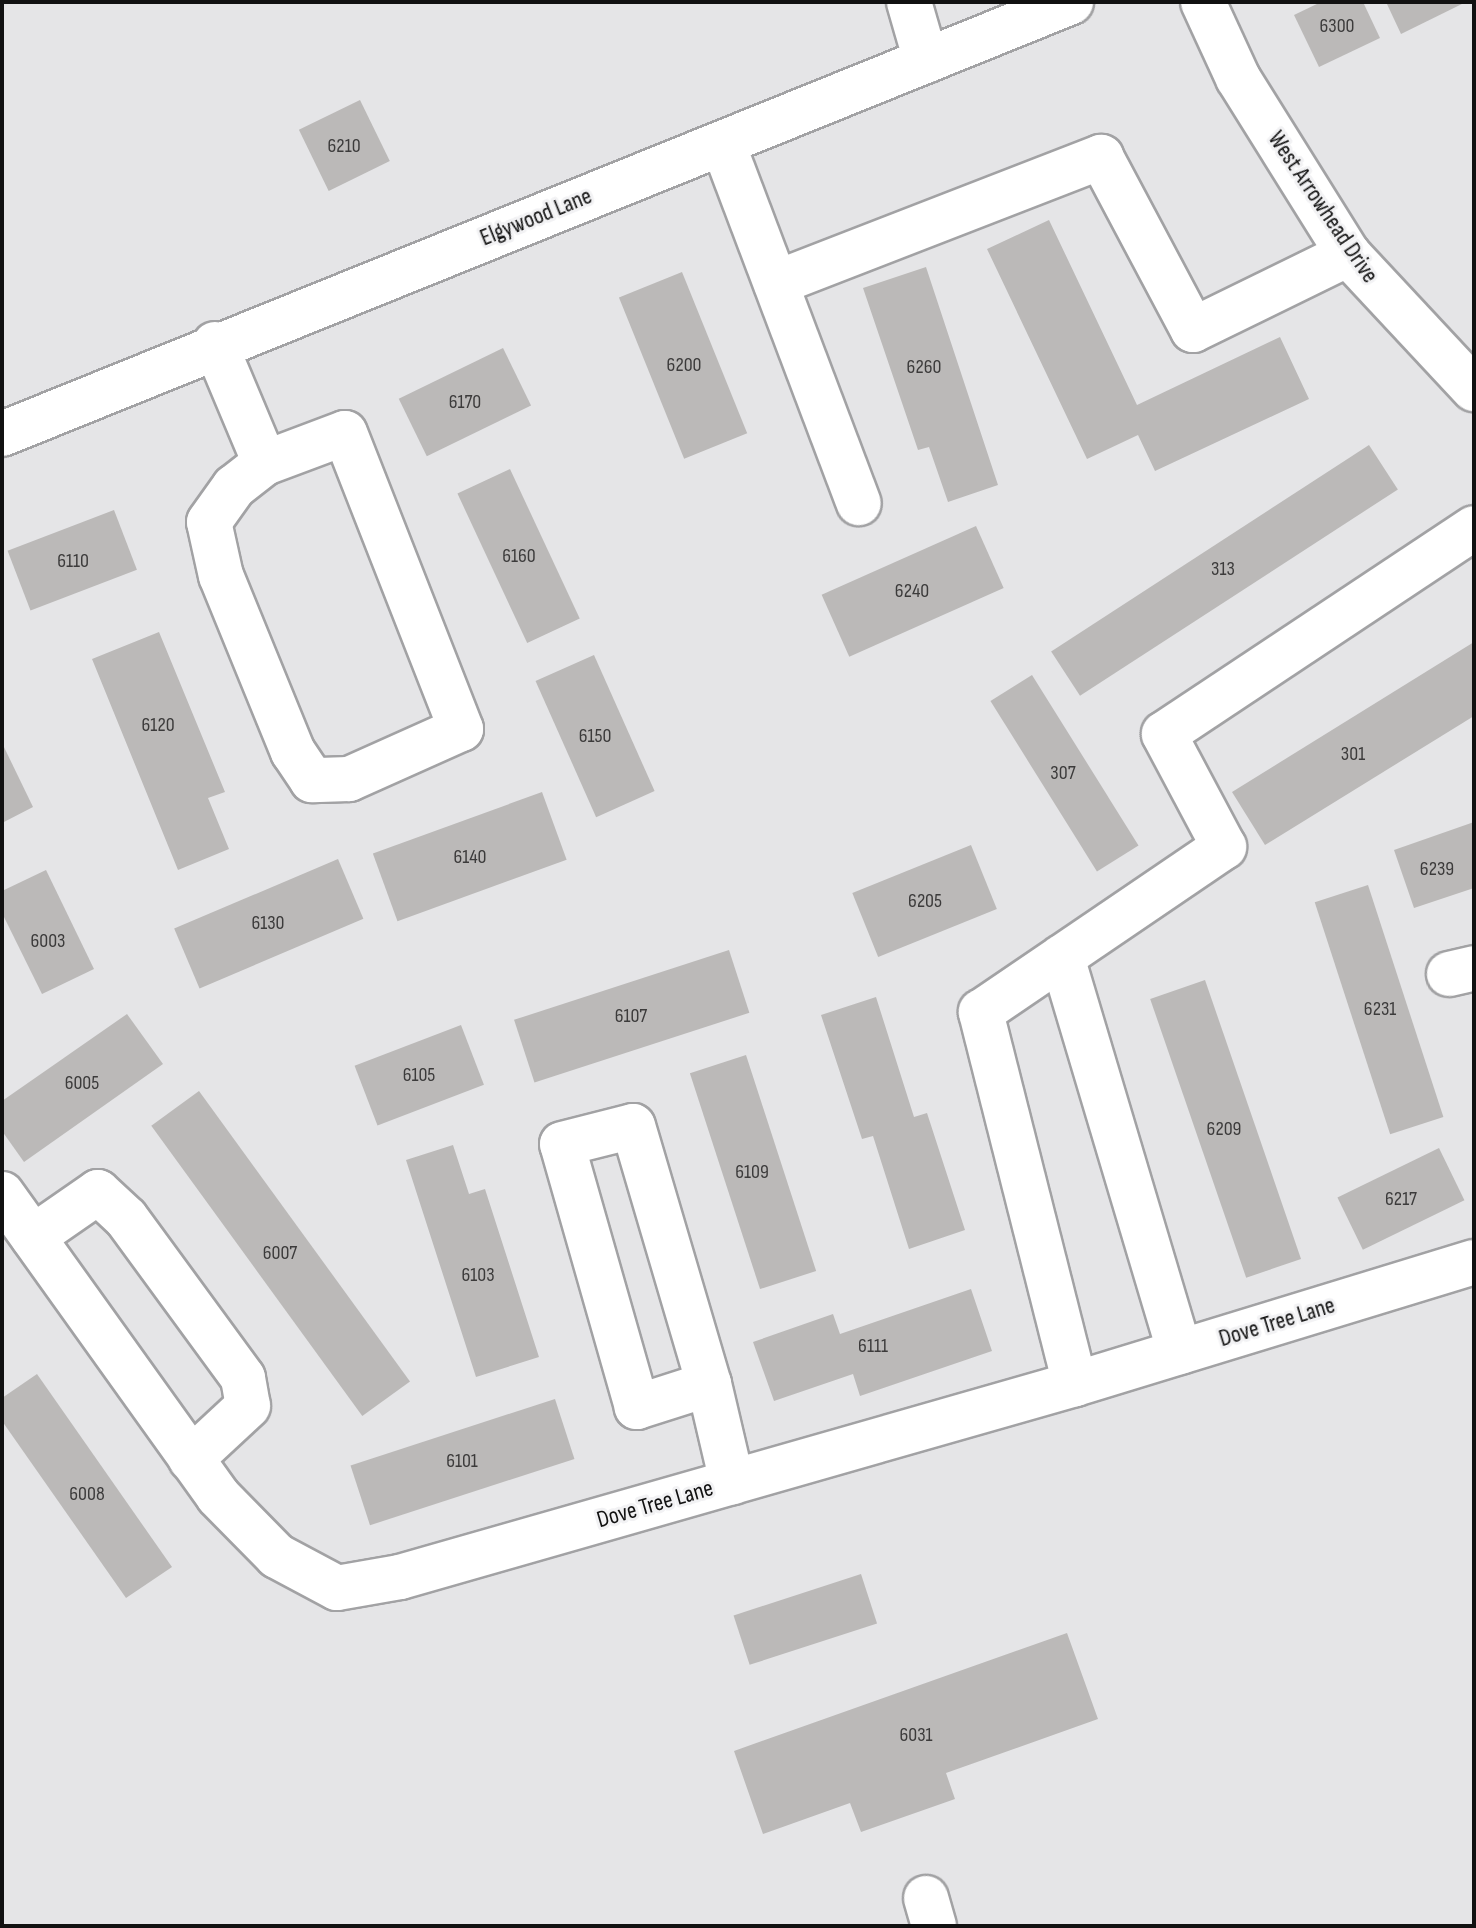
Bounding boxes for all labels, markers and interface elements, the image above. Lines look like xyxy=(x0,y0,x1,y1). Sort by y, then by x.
house number: 6300 xyxy=(1320,14,1354,38)
street label: West Arrowhead Drive xyxy=(1262,126,1384,288)
house number: 6210 xyxy=(327,134,361,158)
street label: Elgywood Lane xyxy=(476,182,596,252)
house number: 6200 xyxy=(666,353,702,377)
house number: 6260 xyxy=(907,355,941,379)
house number: 6170 xyxy=(449,390,481,414)
house number: 6160 xyxy=(502,544,536,568)
house number: 6110 xyxy=(57,549,89,573)
house number: 313 xyxy=(1211,557,1235,581)
house number: 6240 xyxy=(895,579,929,603)
house number: 6120 xyxy=(141,713,175,737)
house number: 6150 xyxy=(579,724,611,748)
house number: 301 xyxy=(1341,742,1365,766)
house number: 307 xyxy=(1050,761,1076,785)
house number: 6140 xyxy=(453,845,487,869)
house number: 6239 xyxy=(1420,857,1454,881)
house number: 6205 xyxy=(908,889,942,913)
house number: 6130 xyxy=(251,911,285,935)
house number: 6003 xyxy=(31,929,65,953)
house number: 6231 xyxy=(1364,997,1396,1021)
house number: 6107 xyxy=(615,1004,647,1028)
house number: 6105 xyxy=(403,1063,435,1087)
house number: 6005 xyxy=(65,1071,99,1095)
house number: 6209 xyxy=(1207,1117,1241,1141)
house number: 6109 xyxy=(735,1160,769,1184)
house number: 6217 xyxy=(1385,1187,1417,1211)
house number: 6007 xyxy=(263,1241,297,1265)
house number: 6103 xyxy=(461,1263,495,1287)
street label: Dove Tree Lane xyxy=(1216,1291,1338,1353)
house number: 6111 xyxy=(858,1334,888,1358)
house number: 6101 xyxy=(446,1449,478,1473)
street label: Dove Tree Lane xyxy=(593,1474,717,1534)
house number: 6008 xyxy=(69,1482,105,1506)
house number: 6031 xyxy=(899,1723,933,1747)

